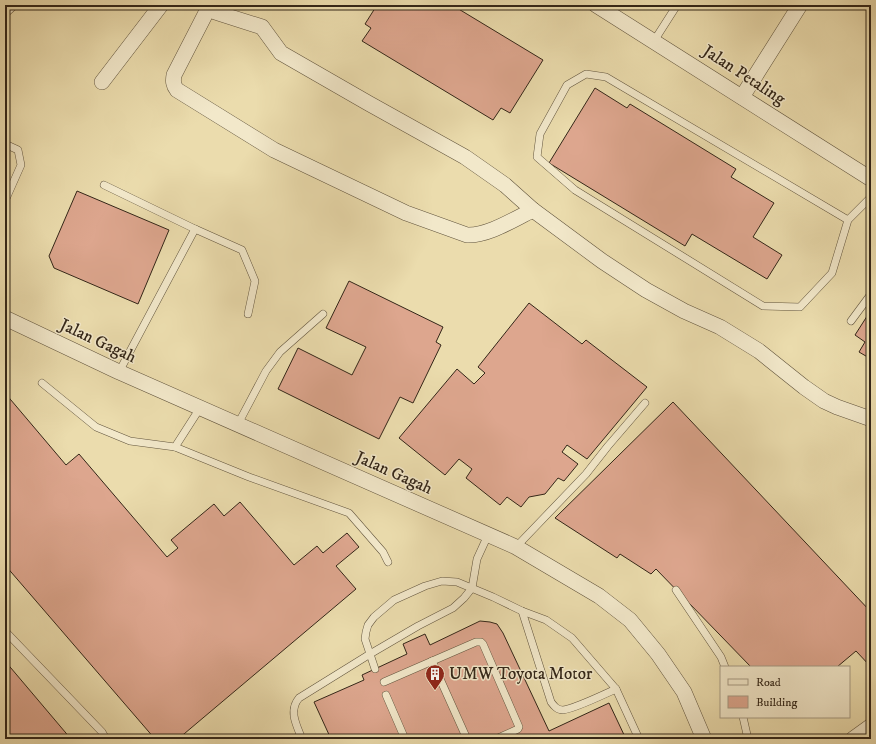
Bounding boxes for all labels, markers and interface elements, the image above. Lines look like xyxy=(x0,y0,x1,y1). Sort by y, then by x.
street label: Jalan Petaling xyxy=(697,39,790,110)
street label: Jalan Gagah xyxy=(54,313,140,368)
street label: Jalan Gagah xyxy=(350,445,436,500)
building icon: UMW Toyota Motor xyxy=(424,663,446,691)
place label: UMW Toyota Motor xyxy=(449,663,593,685)
legend xyxy=(720,666,850,718)
text: Road xyxy=(756,675,781,690)
text: Building xyxy=(756,695,797,710)

